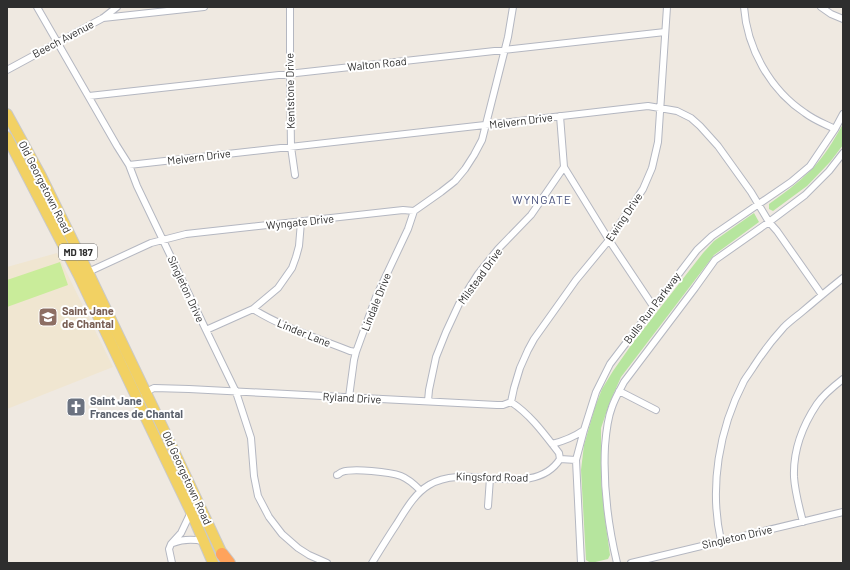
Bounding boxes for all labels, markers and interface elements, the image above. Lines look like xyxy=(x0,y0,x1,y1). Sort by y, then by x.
street label: Beech Avenue xyxy=(30,17,96,60)
street label: Kentstone Drive xyxy=(282,53,297,129)
street label: Walton Road xyxy=(347,54,407,73)
street label: Melvern Drive xyxy=(488,110,554,131)
street label: Old Georgetown Road xyxy=(17,139,74,235)
street label: Melvern Drive xyxy=(166,146,232,167)
street label: Ewing Drive xyxy=(603,190,645,244)
district label: WYNGATE xyxy=(512,192,572,206)
street label: Wyngate Drive xyxy=(265,211,335,232)
road number: MD 187 xyxy=(59,244,97,260)
street label: Milstead Drive xyxy=(455,245,504,306)
street label: Singleton Drive xyxy=(165,253,208,324)
street label: Bulls Run Parkway xyxy=(621,269,683,346)
street label: Lindale Drive xyxy=(358,271,393,333)
place label: Saint Jane de Chantal xyxy=(62,304,114,330)
school or university icon: Saint Jane de Chantal xyxy=(37,306,59,328)
street label: Linder Lane xyxy=(276,316,333,349)
street label: Ryland Drive xyxy=(322,389,382,406)
place label: Saint Jane Frances de Chantal xyxy=(90,394,183,420)
church icon: Saint Jane Frances de Chantal xyxy=(65,396,87,418)
street label: Old Georgetown Road xyxy=(160,429,215,527)
street label: Kingsford Road xyxy=(456,469,528,484)
street label: Singleton Drive xyxy=(700,522,773,551)

